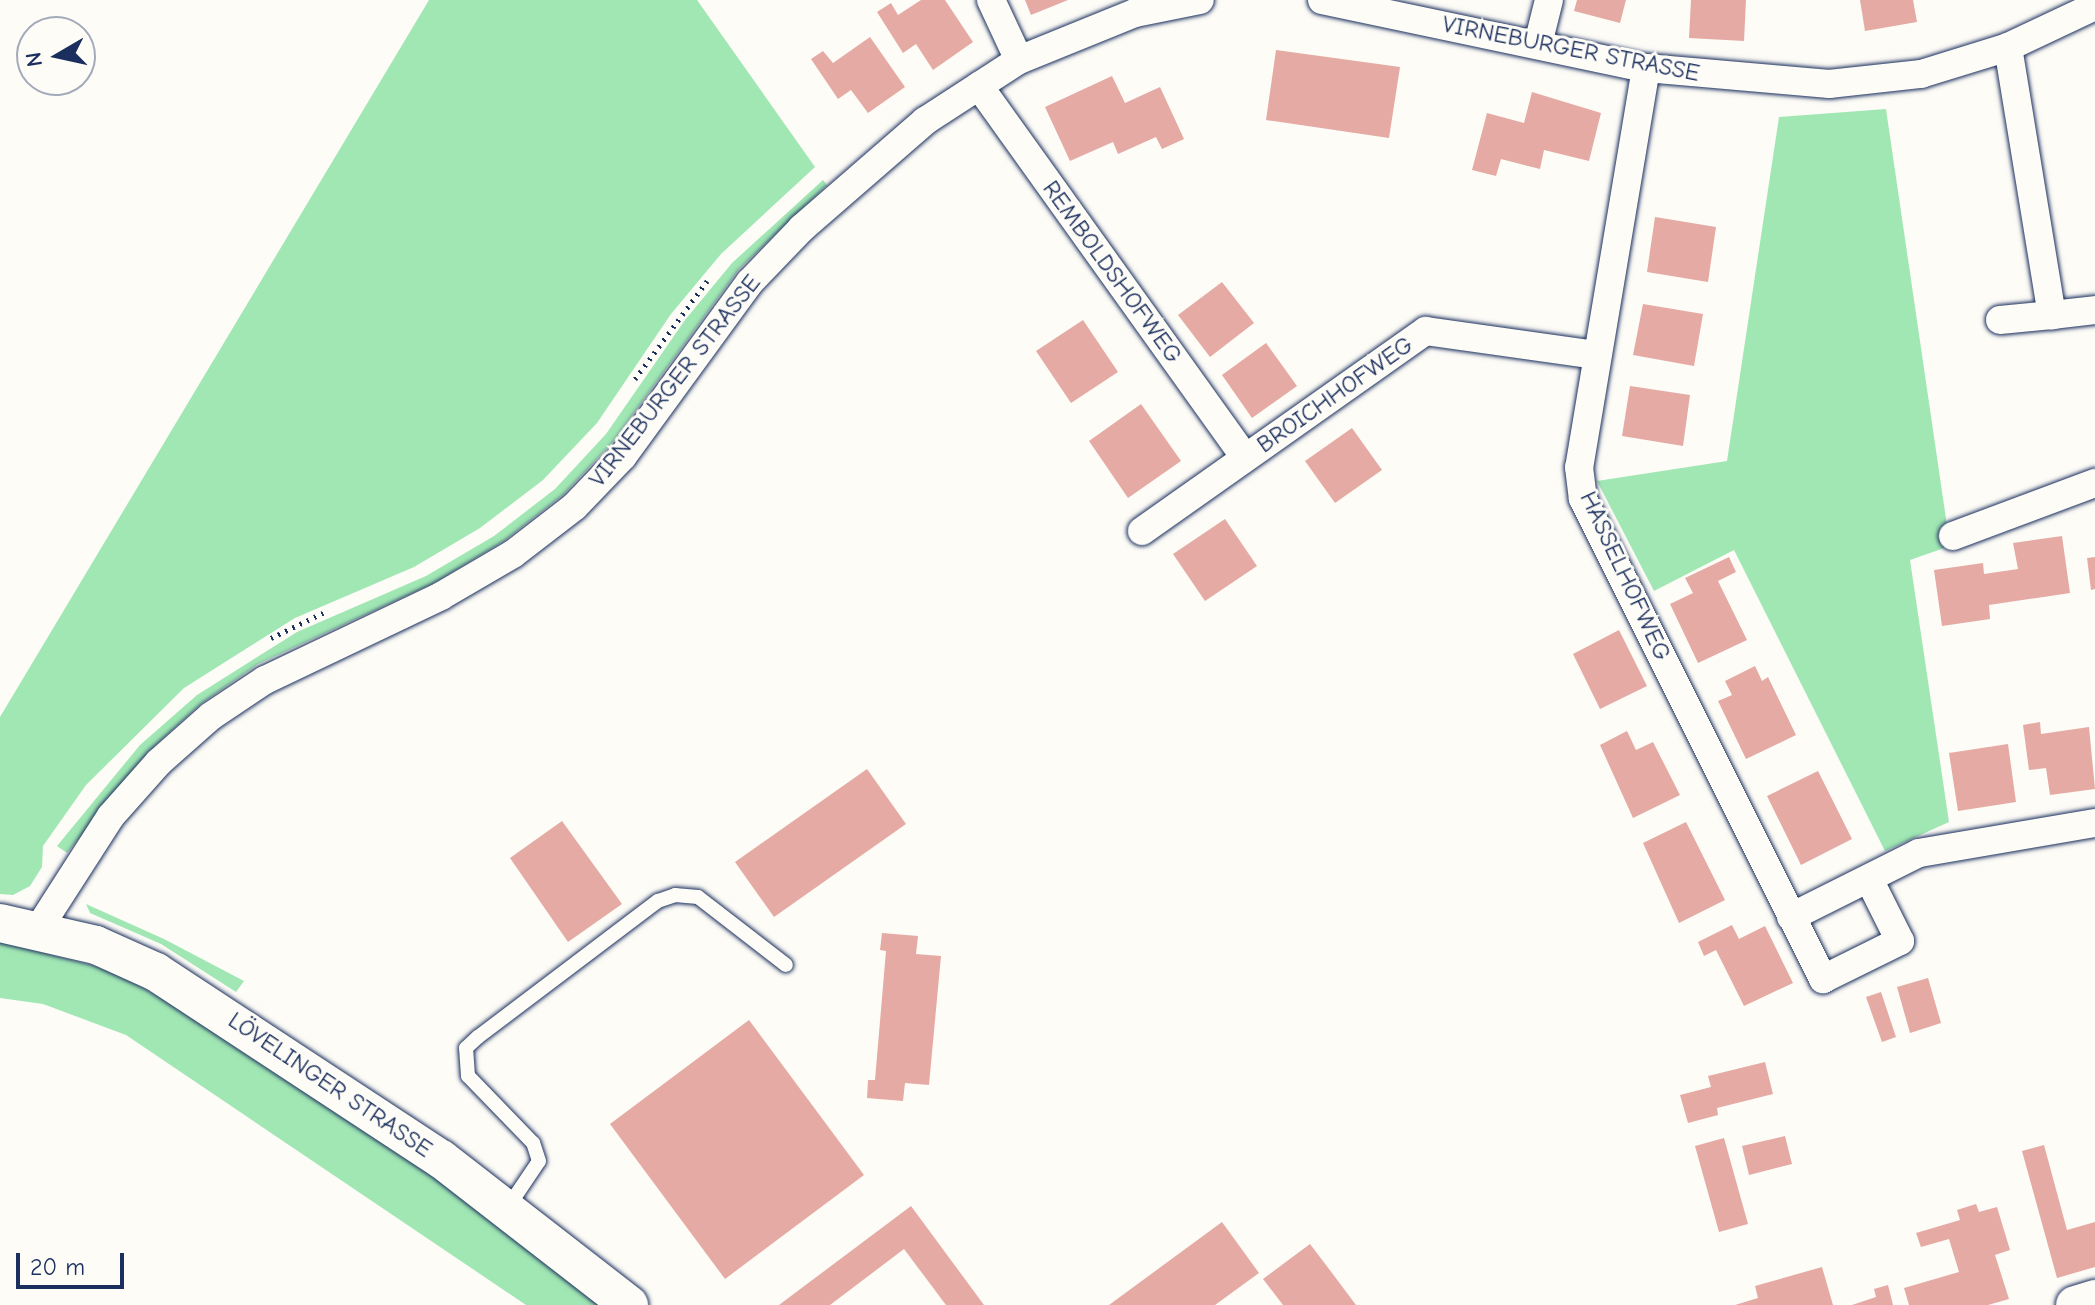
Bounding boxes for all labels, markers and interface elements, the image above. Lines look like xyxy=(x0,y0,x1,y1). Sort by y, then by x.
street label: VIRNEBURGER STRASSE xyxy=(1440,10,1702,88)
north arrow xyxy=(16,16,96,96)
text: N xyxy=(20,50,48,69)
street label: REMBOLDSHOFWEG xyxy=(1036,175,1188,369)
street label: VIRNEBURGER STRASSE xyxy=(583,269,767,493)
street label: BROICHHOFWEG xyxy=(1252,331,1418,459)
street label: HASSELHOFWEG xyxy=(1573,487,1677,665)
street label: LÖVELINGER STRASSE xyxy=(223,1006,437,1164)
scale bar xyxy=(20,1237,128,1287)
text: 20 m xyxy=(30,1253,85,1281)

